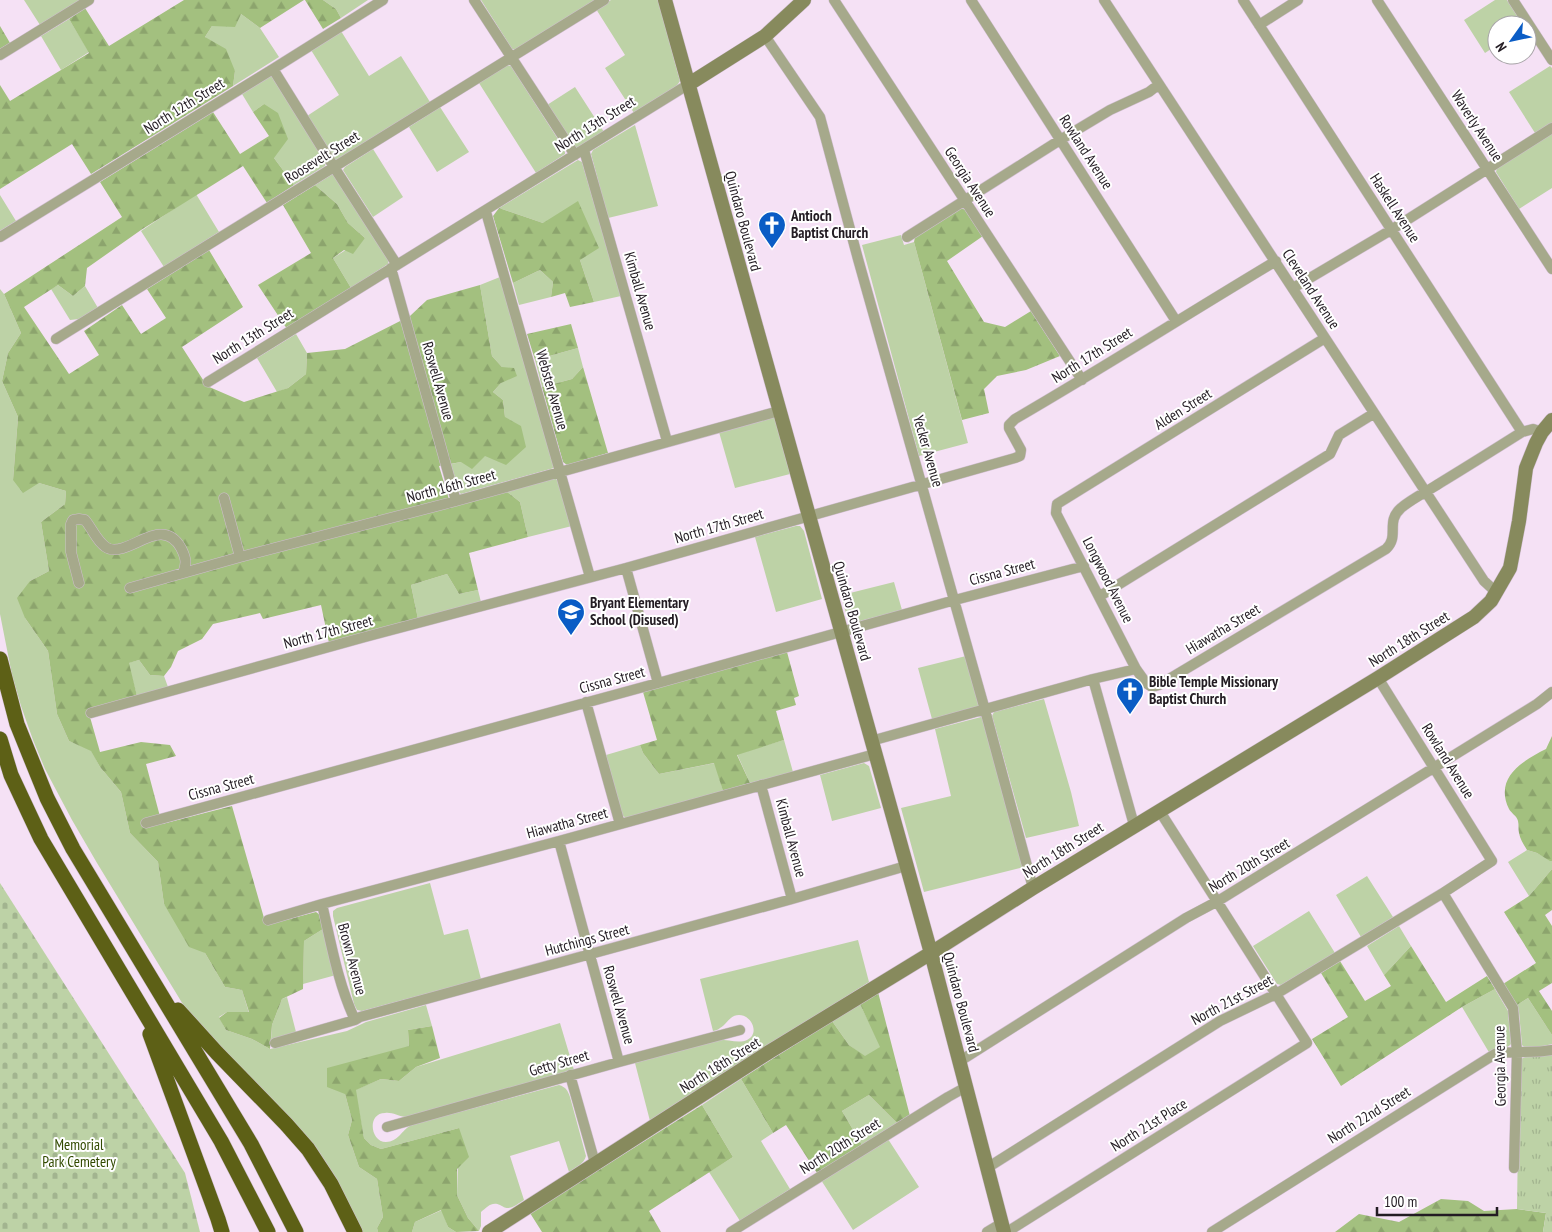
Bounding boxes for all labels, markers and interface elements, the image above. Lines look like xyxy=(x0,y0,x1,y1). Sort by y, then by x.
north arrow xyxy=(1487,15,1537,65)
text: N xyxy=(1491,39,1511,55)
street label: North 12th Street xyxy=(140,73,228,138)
street label: Waverly Avenue xyxy=(1447,87,1507,165)
street label: North 13th Street xyxy=(551,91,639,156)
street label: Rowland Avenue xyxy=(1055,111,1118,193)
street label: Roosevelt Street xyxy=(281,126,363,187)
street label: Georgia Avenue xyxy=(941,143,1000,221)
street label: Quindaro Boulevard xyxy=(721,169,766,273)
street label: Haskell Avenue xyxy=(1366,170,1425,246)
place label: Antioch Baptist Church xyxy=(790,206,868,242)
church icon: Antioch Baptist Church xyxy=(757,210,787,249)
street label: Cleveland Avenue xyxy=(1279,245,1344,332)
street label: Kimball Avenue xyxy=(620,249,661,332)
street label: North 13th Street xyxy=(209,303,297,368)
street label: North 17th Street xyxy=(1048,322,1135,387)
street label: Roswell Avenue xyxy=(418,339,459,422)
street label: Webster Avenue xyxy=(532,348,573,432)
street label: Alden Street xyxy=(1151,384,1215,434)
street label: Yecker Avenue xyxy=(909,413,948,489)
street label: North 16th Street xyxy=(404,465,497,507)
street label: North 17th Street xyxy=(672,504,765,547)
street label: Longwood Avenue xyxy=(1079,534,1138,626)
street label: Cissna Street xyxy=(967,554,1037,589)
street label: Quindaro Boulevard xyxy=(829,559,876,663)
place label: Bryant Elementary School (Disused) xyxy=(590,593,690,629)
school or university icon: Bryant Elementary School (Disused) xyxy=(556,597,586,636)
street label: Hiawatha Street xyxy=(1182,599,1263,658)
street label: North 18th Street xyxy=(1365,606,1453,671)
street label: North 17th Street xyxy=(281,611,374,653)
street label: Cissna Street xyxy=(577,662,647,697)
place label: Bible Temple Missionary Baptist Church xyxy=(1149,672,1279,708)
church icon: Bible Temple Missionary Baptist Church xyxy=(1115,676,1145,715)
street label: Rowland Avenue xyxy=(1418,720,1479,802)
street label: Cissna Street xyxy=(186,769,256,804)
street label: Kimball Avenue xyxy=(772,796,811,879)
street label: Hiawatha Street xyxy=(524,803,609,842)
street label: North 18th Street xyxy=(1019,817,1107,882)
street label: North 20th Street xyxy=(1205,833,1293,896)
street label: Hutchings Street xyxy=(543,919,631,960)
street label: Brown Avenue xyxy=(334,921,371,997)
street label: Quindaro Boulevard xyxy=(939,950,984,1054)
street label: Roswell Avenue xyxy=(599,963,640,1046)
street label: North 21st Street xyxy=(1188,970,1276,1029)
street label: Georgia Avenue xyxy=(1489,1026,1510,1106)
street label: North 18th Street xyxy=(676,1032,764,1097)
street label: Getty Street xyxy=(527,1045,591,1080)
street label: North 22nd Street xyxy=(1324,1082,1414,1147)
street label: North 21st Place xyxy=(1107,1094,1190,1156)
street label: North 20th Street xyxy=(796,1113,884,1178)
park label: Memorial Park Cemetery xyxy=(42,1135,116,1171)
scale bar xyxy=(1377,1184,1497,1216)
text: 100 m xyxy=(1384,1192,1417,1211)

